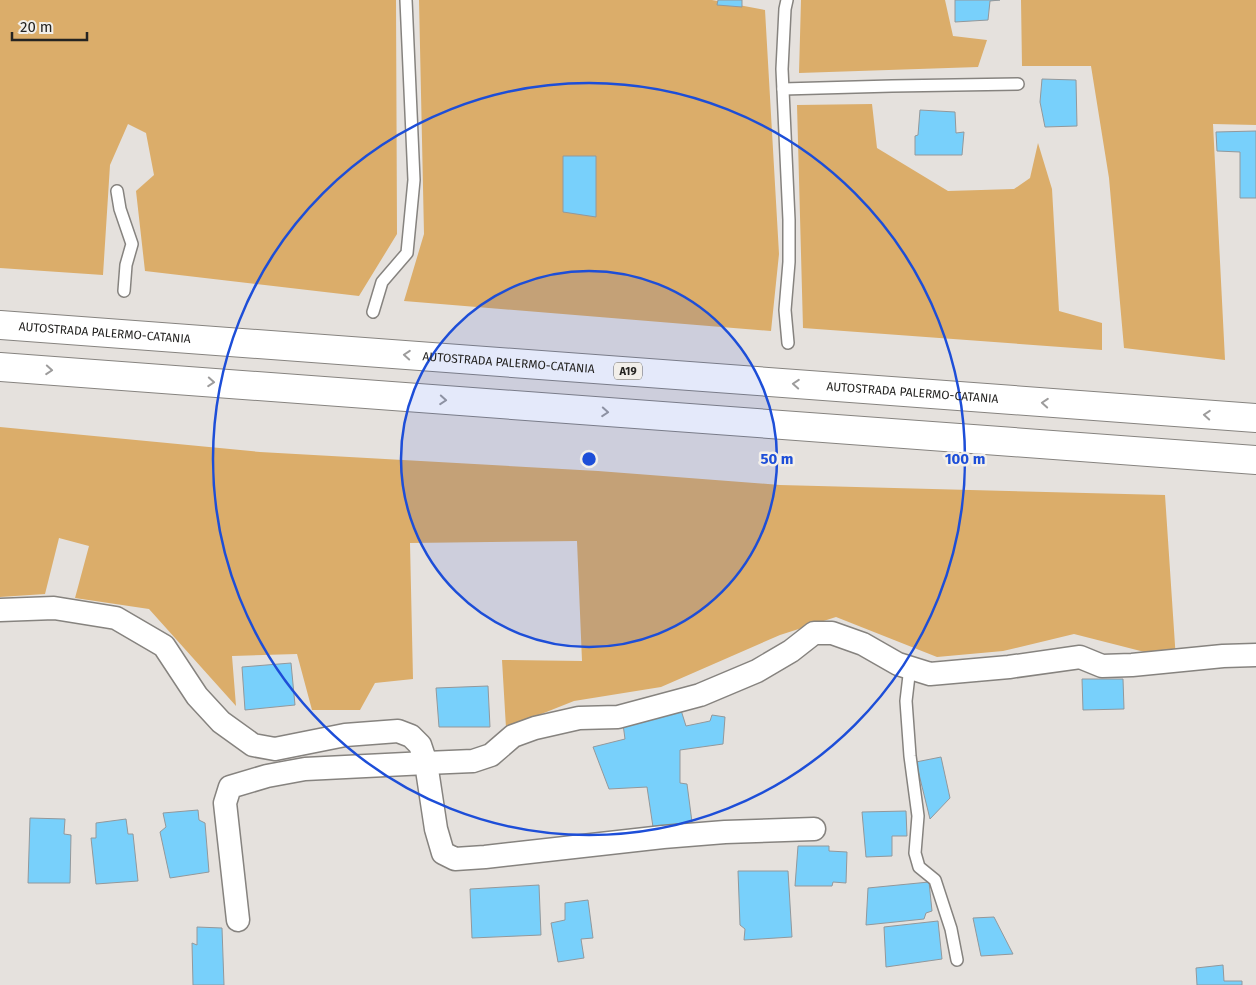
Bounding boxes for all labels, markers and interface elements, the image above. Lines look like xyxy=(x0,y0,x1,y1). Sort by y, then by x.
scale bar xyxy=(12,10,88,42)
text: 20 m xyxy=(20,18,53,36)
street label: AUTOSTRADA PALERMO-CATANIA xyxy=(18,319,191,346)
street label: AUTOSTRADA PALERMO-CATANIA xyxy=(422,349,595,376)
one-way arrow xyxy=(403,350,411,361)
road number: A19 xyxy=(614,362,642,380)
one-way arrow xyxy=(45,365,53,376)
one-way arrow xyxy=(207,377,215,388)
one-way arrow xyxy=(792,379,800,390)
street label: AUTOSTRADA PALERMO-CATANIA xyxy=(826,379,999,406)
one-way arrow xyxy=(439,394,447,405)
one-way arrow xyxy=(1041,397,1049,408)
one-way arrow xyxy=(601,406,609,417)
one-way arrow xyxy=(1203,409,1211,420)
centre of rings xyxy=(580,450,598,468)
text: 50 m xyxy=(760,450,794,468)
text: 100 m xyxy=(945,450,985,468)

